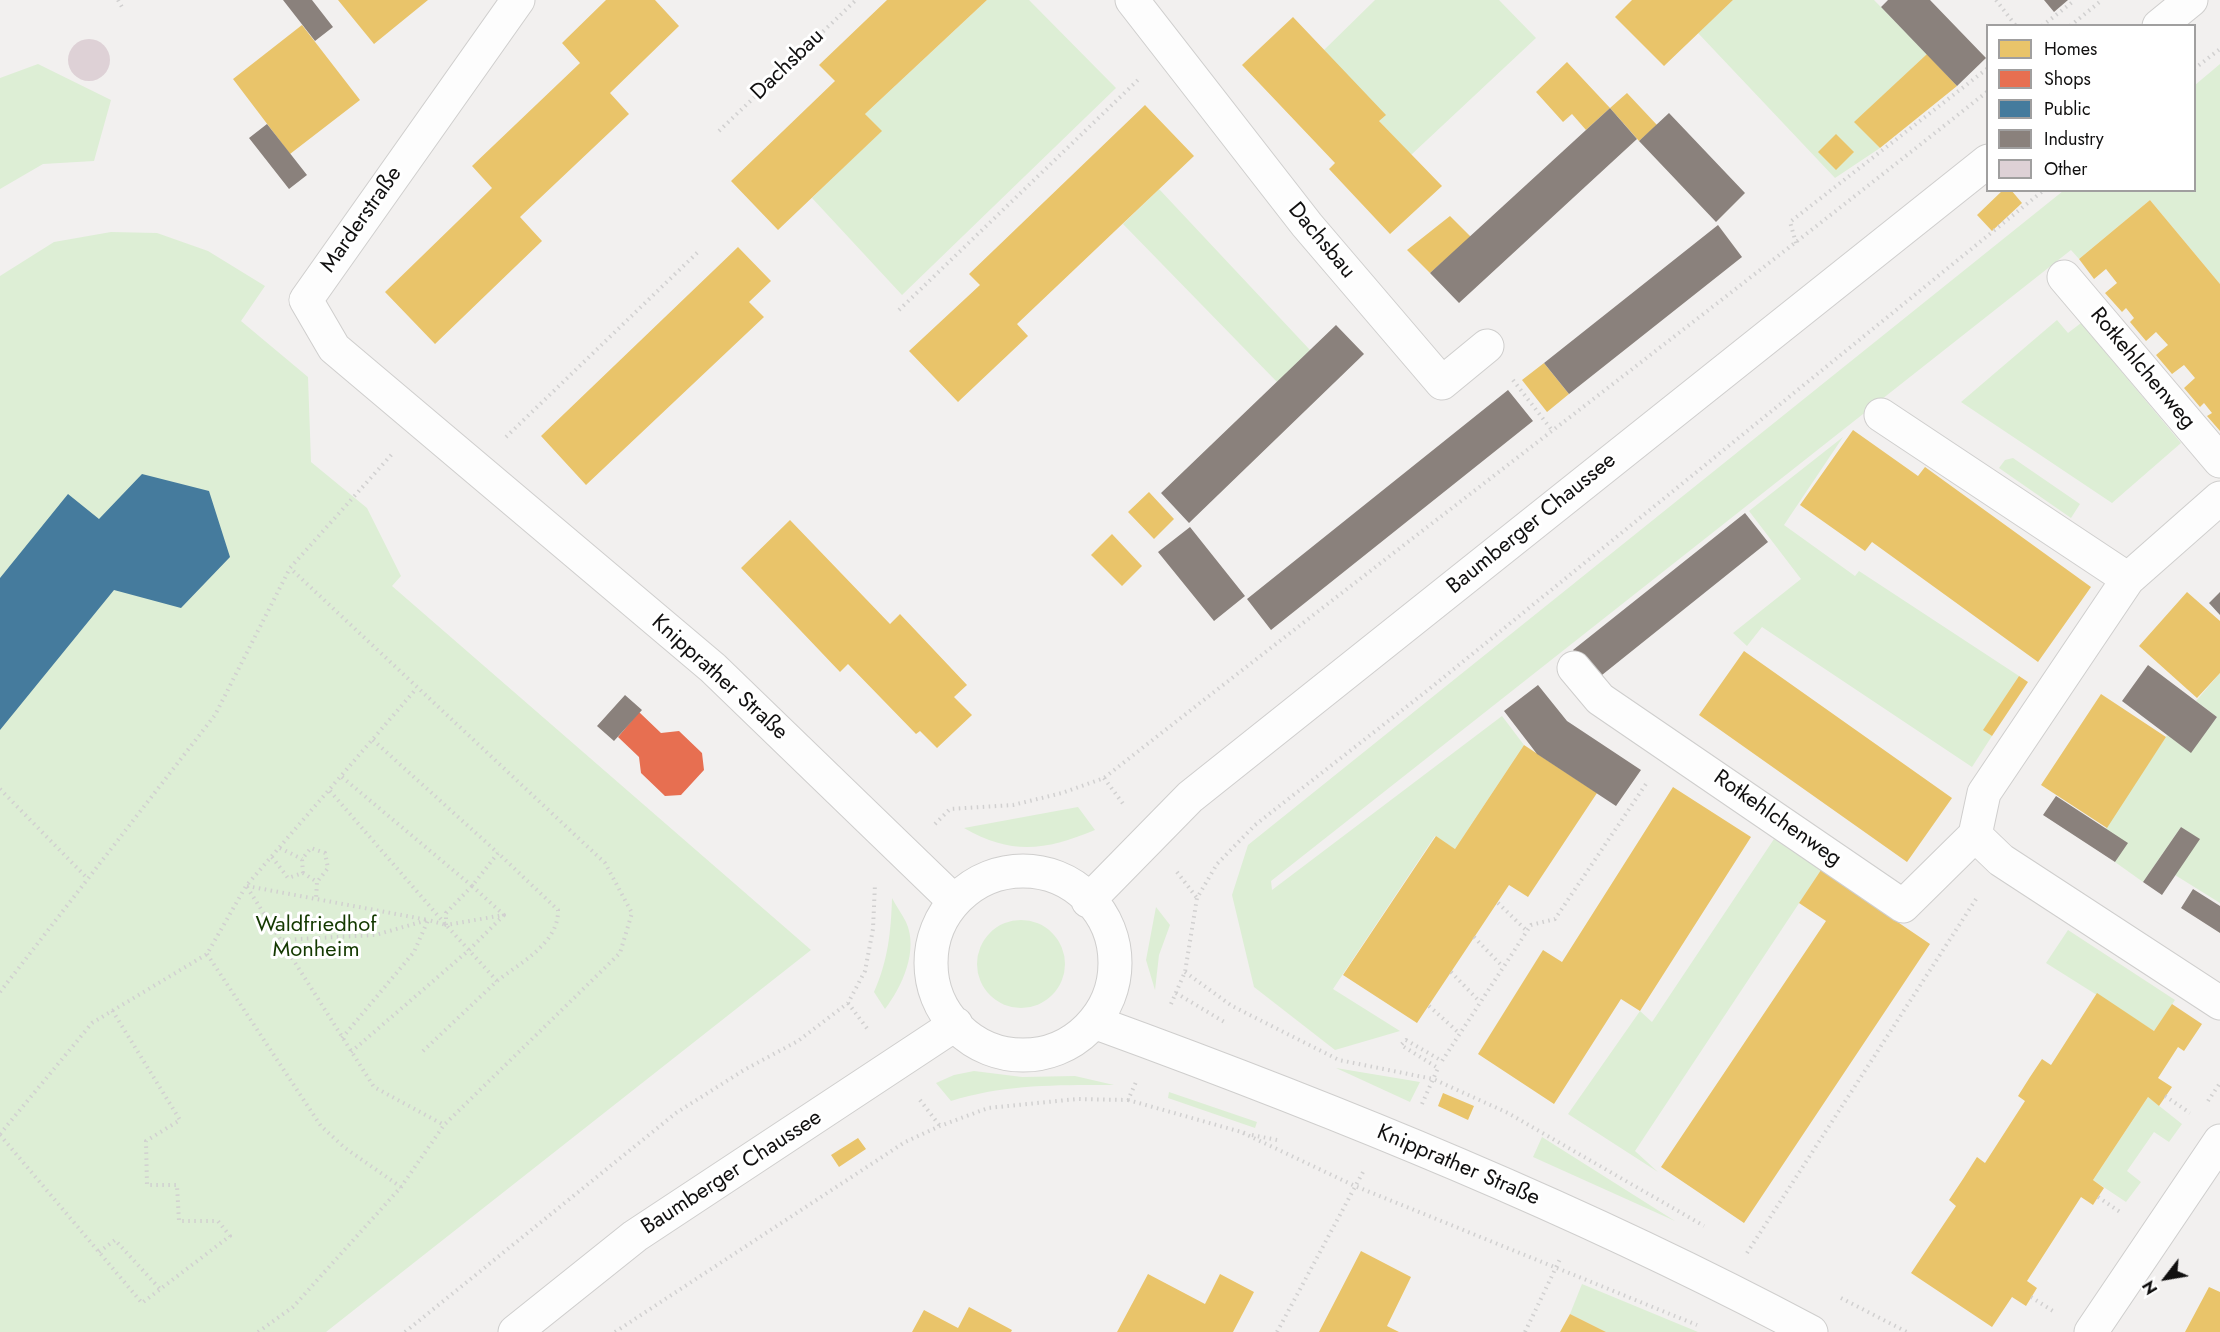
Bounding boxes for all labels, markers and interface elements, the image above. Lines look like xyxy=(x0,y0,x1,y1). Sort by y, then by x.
street label: Dachsbau xyxy=(746,24,830,106)
legend xyxy=(1986,24,2196,192)
text: Homes xyxy=(2044,36,2097,62)
text: Shops xyxy=(2044,66,2091,92)
text: Public xyxy=(2044,96,2091,122)
text: Industry xyxy=(2044,126,2104,152)
text: Other xyxy=(2044,156,2087,182)
street label: Marderstraße xyxy=(316,162,408,278)
street label: Dachsbau xyxy=(1282,198,1360,284)
street label: Rotkehlchenweg xyxy=(2084,303,2200,435)
street label: Baumberger Chaussee xyxy=(1442,448,1622,600)
street label: Knipprather Straße xyxy=(645,610,793,746)
street label: Rotkehlchenweg xyxy=(1708,765,1846,873)
park label: Waldfriedhof Monheim xyxy=(255,913,377,964)
street label: Baumberger Chaussee xyxy=(637,1105,827,1241)
street label: Knipprather Straße xyxy=(1373,1120,1543,1212)
north arrow xyxy=(2136,1248,2196,1308)
text: N xyxy=(2137,1276,2163,1299)

